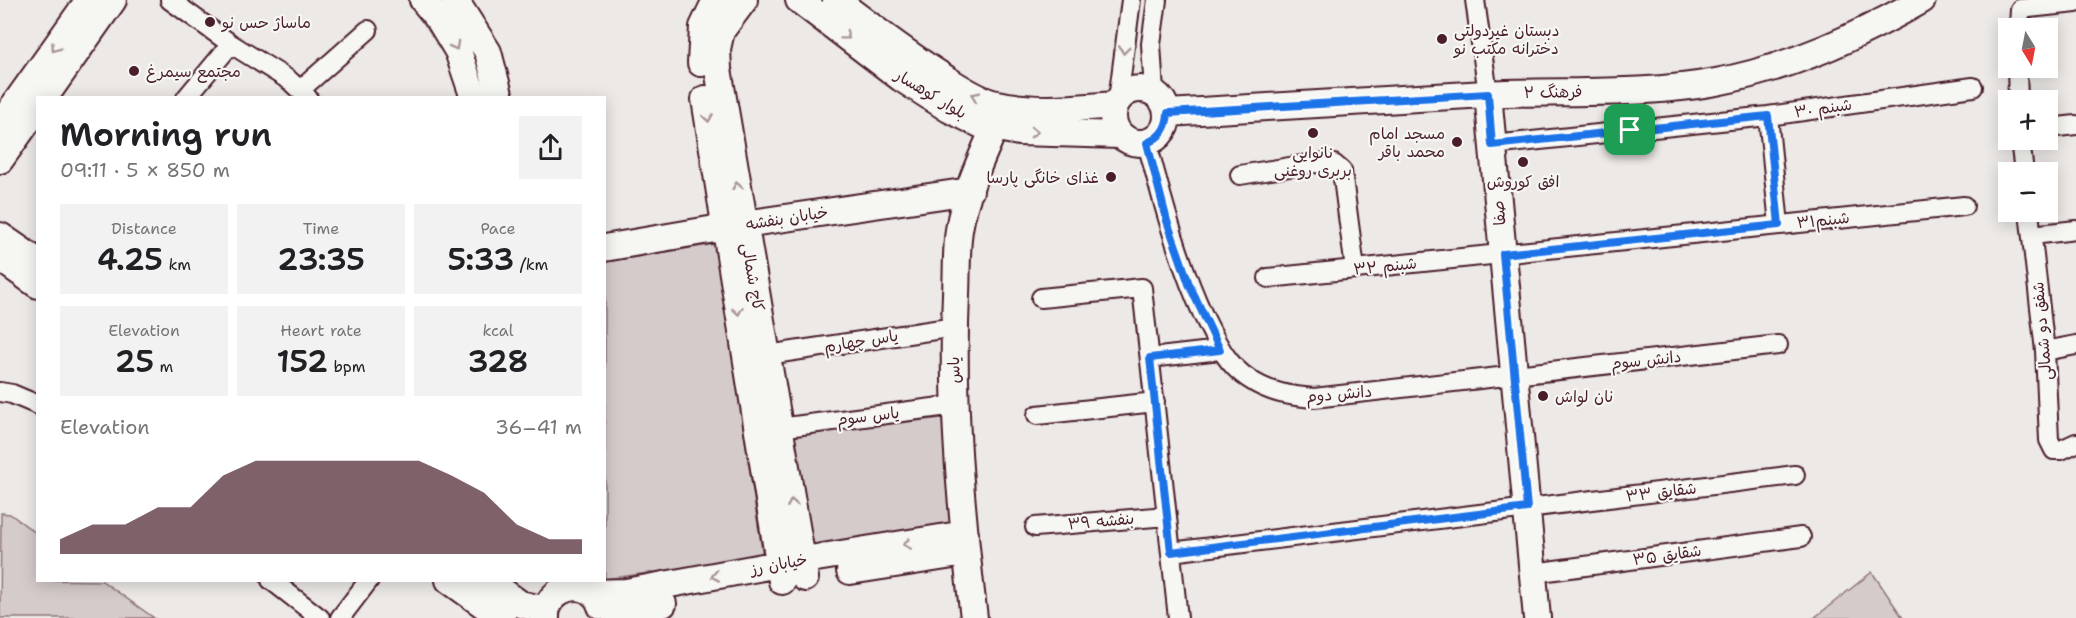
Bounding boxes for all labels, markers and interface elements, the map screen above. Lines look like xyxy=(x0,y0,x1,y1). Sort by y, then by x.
place label: ماساژ حس نو xyxy=(220,12,311,33)
marker: ماساژ حس نو xyxy=(203,15,217,29)
north arrow xyxy=(1998,18,2058,78)
map controls xyxy=(1998,18,2058,222)
place label: دبستان غیردولتی دخترانه مکتب نو xyxy=(1452,20,1559,59)
one-way arrow xyxy=(839,28,850,39)
marker: دبستان غیردولتی دخترانه مکتب نو xyxy=(1435,32,1449,46)
one-way arrow xyxy=(448,39,459,50)
one-way arrow xyxy=(51,41,62,52)
one-way arrow xyxy=(1118,45,1131,54)
place label: مجتمع سیمرغ xyxy=(146,61,241,83)
street label: بلوار کوهسار xyxy=(890,63,971,124)
marker: مجتمع سیمرغ xyxy=(127,64,141,78)
street label: فرهنگ ۲ xyxy=(1523,81,1583,103)
button: + xyxy=(1998,90,2058,150)
one-way arrow xyxy=(971,91,982,103)
street label: شبنم ۳۰ xyxy=(1793,94,1853,124)
pin xyxy=(1604,104,1655,155)
text: Morning run xyxy=(60,112,272,157)
one-way arrow xyxy=(702,113,714,122)
icon: arrive xyxy=(1613,113,1646,146)
button: share xyxy=(519,116,582,179)
place label: مسجد امام محمد باقر xyxy=(1369,123,1445,162)
one-way arrow xyxy=(1029,126,1038,138)
marker: نانوایی بربری روغنی xyxy=(1306,126,1320,140)
marker: مسجد امام محمد باقر xyxy=(1450,135,1464,149)
place label: نانوایی بربری روغنی xyxy=(1274,142,1352,181)
marker: افق کوروش xyxy=(1516,155,1530,169)
text: 09:11 · 5 × 850 m xyxy=(60,157,230,183)
button: − xyxy=(1998,162,2058,222)
place label: غذای خانگی پارسا xyxy=(986,167,1099,188)
marker: غذای خانگی پارسا xyxy=(1104,170,1118,184)
place label: افق کوروش xyxy=(1487,171,1559,192)
one-way arrow xyxy=(732,182,744,191)
street label: صفا xyxy=(1487,200,1511,226)
street label: خیابان بنفشه xyxy=(744,201,830,235)
street label: شبنم۳۱ xyxy=(1795,207,1851,235)
text: Distance xyxy=(111,218,177,239)
text: Time xyxy=(303,218,339,239)
text: Pace xyxy=(480,218,516,239)
text: 4.25 xyxy=(97,239,163,280)
text: 23:35 xyxy=(277,239,365,280)
text: 5:33 xyxy=(448,239,514,280)
street label: کاج شمالی xyxy=(737,241,769,313)
street label: شبنم ۳۲ xyxy=(1352,252,1418,282)
text: km xyxy=(163,254,191,275)
text: /km xyxy=(514,254,548,275)
street label: شفق دو شمالی xyxy=(2027,281,2057,381)
one-way arrow xyxy=(731,305,744,315)
text: Elevation xyxy=(108,320,180,341)
text: Heart rate xyxy=(280,320,362,341)
text: kcal xyxy=(482,320,514,341)
street label: یاس چهارم xyxy=(822,325,900,359)
text: 25 xyxy=(115,341,154,382)
text: 152 xyxy=(276,341,328,382)
text: 328 xyxy=(467,341,529,382)
street label: دانش سوم xyxy=(1610,346,1682,376)
text: m xyxy=(154,356,173,377)
text: bpm xyxy=(328,356,366,377)
street label: یاس xyxy=(943,356,965,384)
street label: دانش دوم xyxy=(1305,381,1373,409)
place label: نان لواش xyxy=(1555,386,1613,407)
marker: نان لواش xyxy=(1536,389,1550,403)
street label: یاس سوم xyxy=(836,402,901,432)
text: Elevation xyxy=(60,414,150,440)
text: 36–41 m xyxy=(495,414,582,440)
street label: شقایق ۳۳ xyxy=(1624,477,1698,507)
one-way arrow xyxy=(787,498,799,507)
street label: بنفشه ۳۹ xyxy=(1067,508,1135,534)
one-way arrow xyxy=(903,537,912,549)
street label: شقایق ۳۵ xyxy=(1631,540,1703,570)
street label: خیابان رز xyxy=(747,549,809,580)
one-way arrow xyxy=(710,569,720,582)

